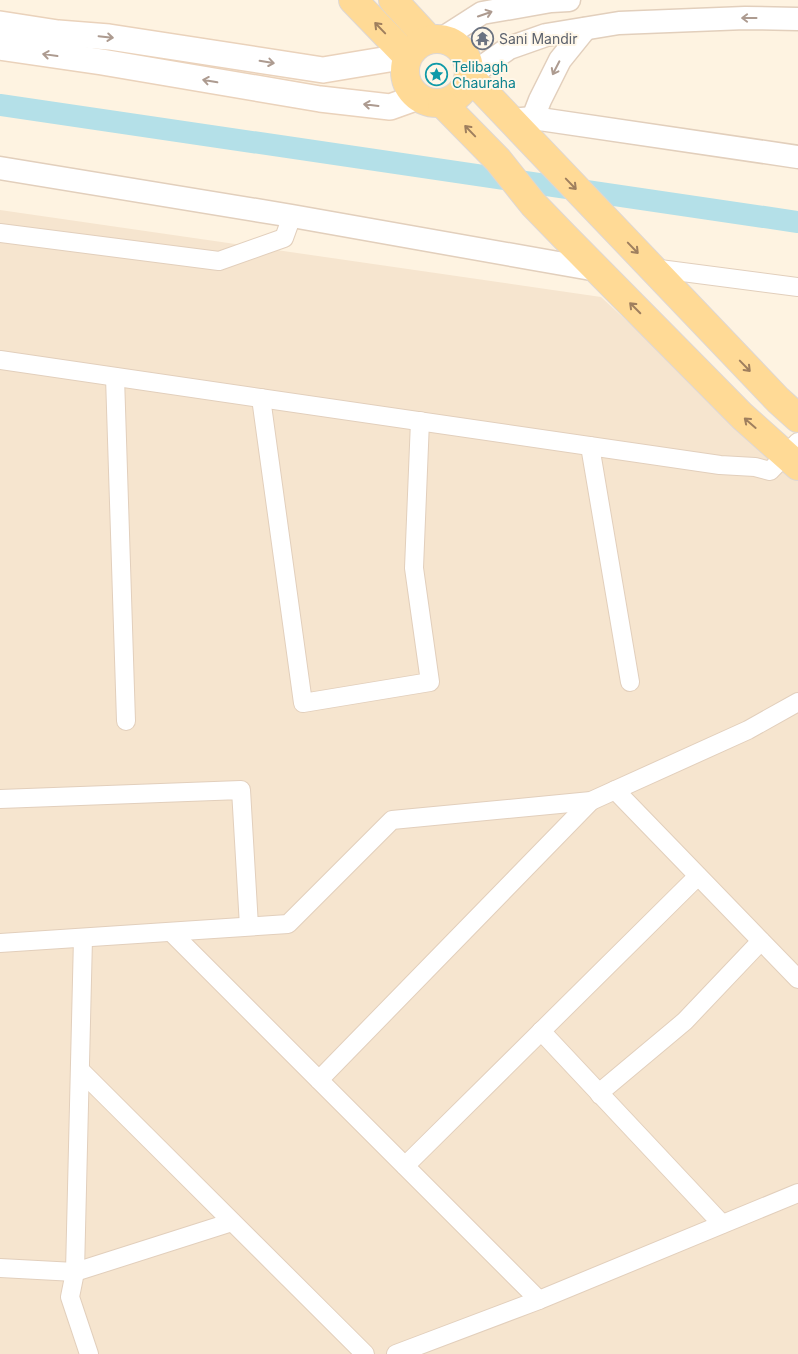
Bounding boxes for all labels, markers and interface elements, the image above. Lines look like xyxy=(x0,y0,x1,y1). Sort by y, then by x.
one-way arrow xyxy=(476,9,492,18)
one-way arrow xyxy=(742,13,758,23)
one-way arrow xyxy=(374,22,386,34)
temple icon: Sani Mandir xyxy=(471,27,495,51)
place label: Sani Mandir xyxy=(499,30,577,47)
one-way arrow xyxy=(98,32,114,42)
one-way arrow xyxy=(42,49,58,59)
one-way arrow xyxy=(259,57,275,67)
place label: Telibagh Chauraha xyxy=(452,58,516,91)
one-way arrow xyxy=(551,60,560,75)
place icon: Telibagh Chauraha xyxy=(424,63,448,87)
one-way arrow xyxy=(203,75,219,85)
one-way arrow xyxy=(363,100,379,110)
one-way arrow xyxy=(464,125,476,137)
one-way arrow xyxy=(565,178,577,190)
one-way arrow xyxy=(627,242,639,255)
one-way arrow xyxy=(629,302,641,315)
one-way arrow xyxy=(739,359,751,372)
one-way arrow xyxy=(743,417,756,429)

